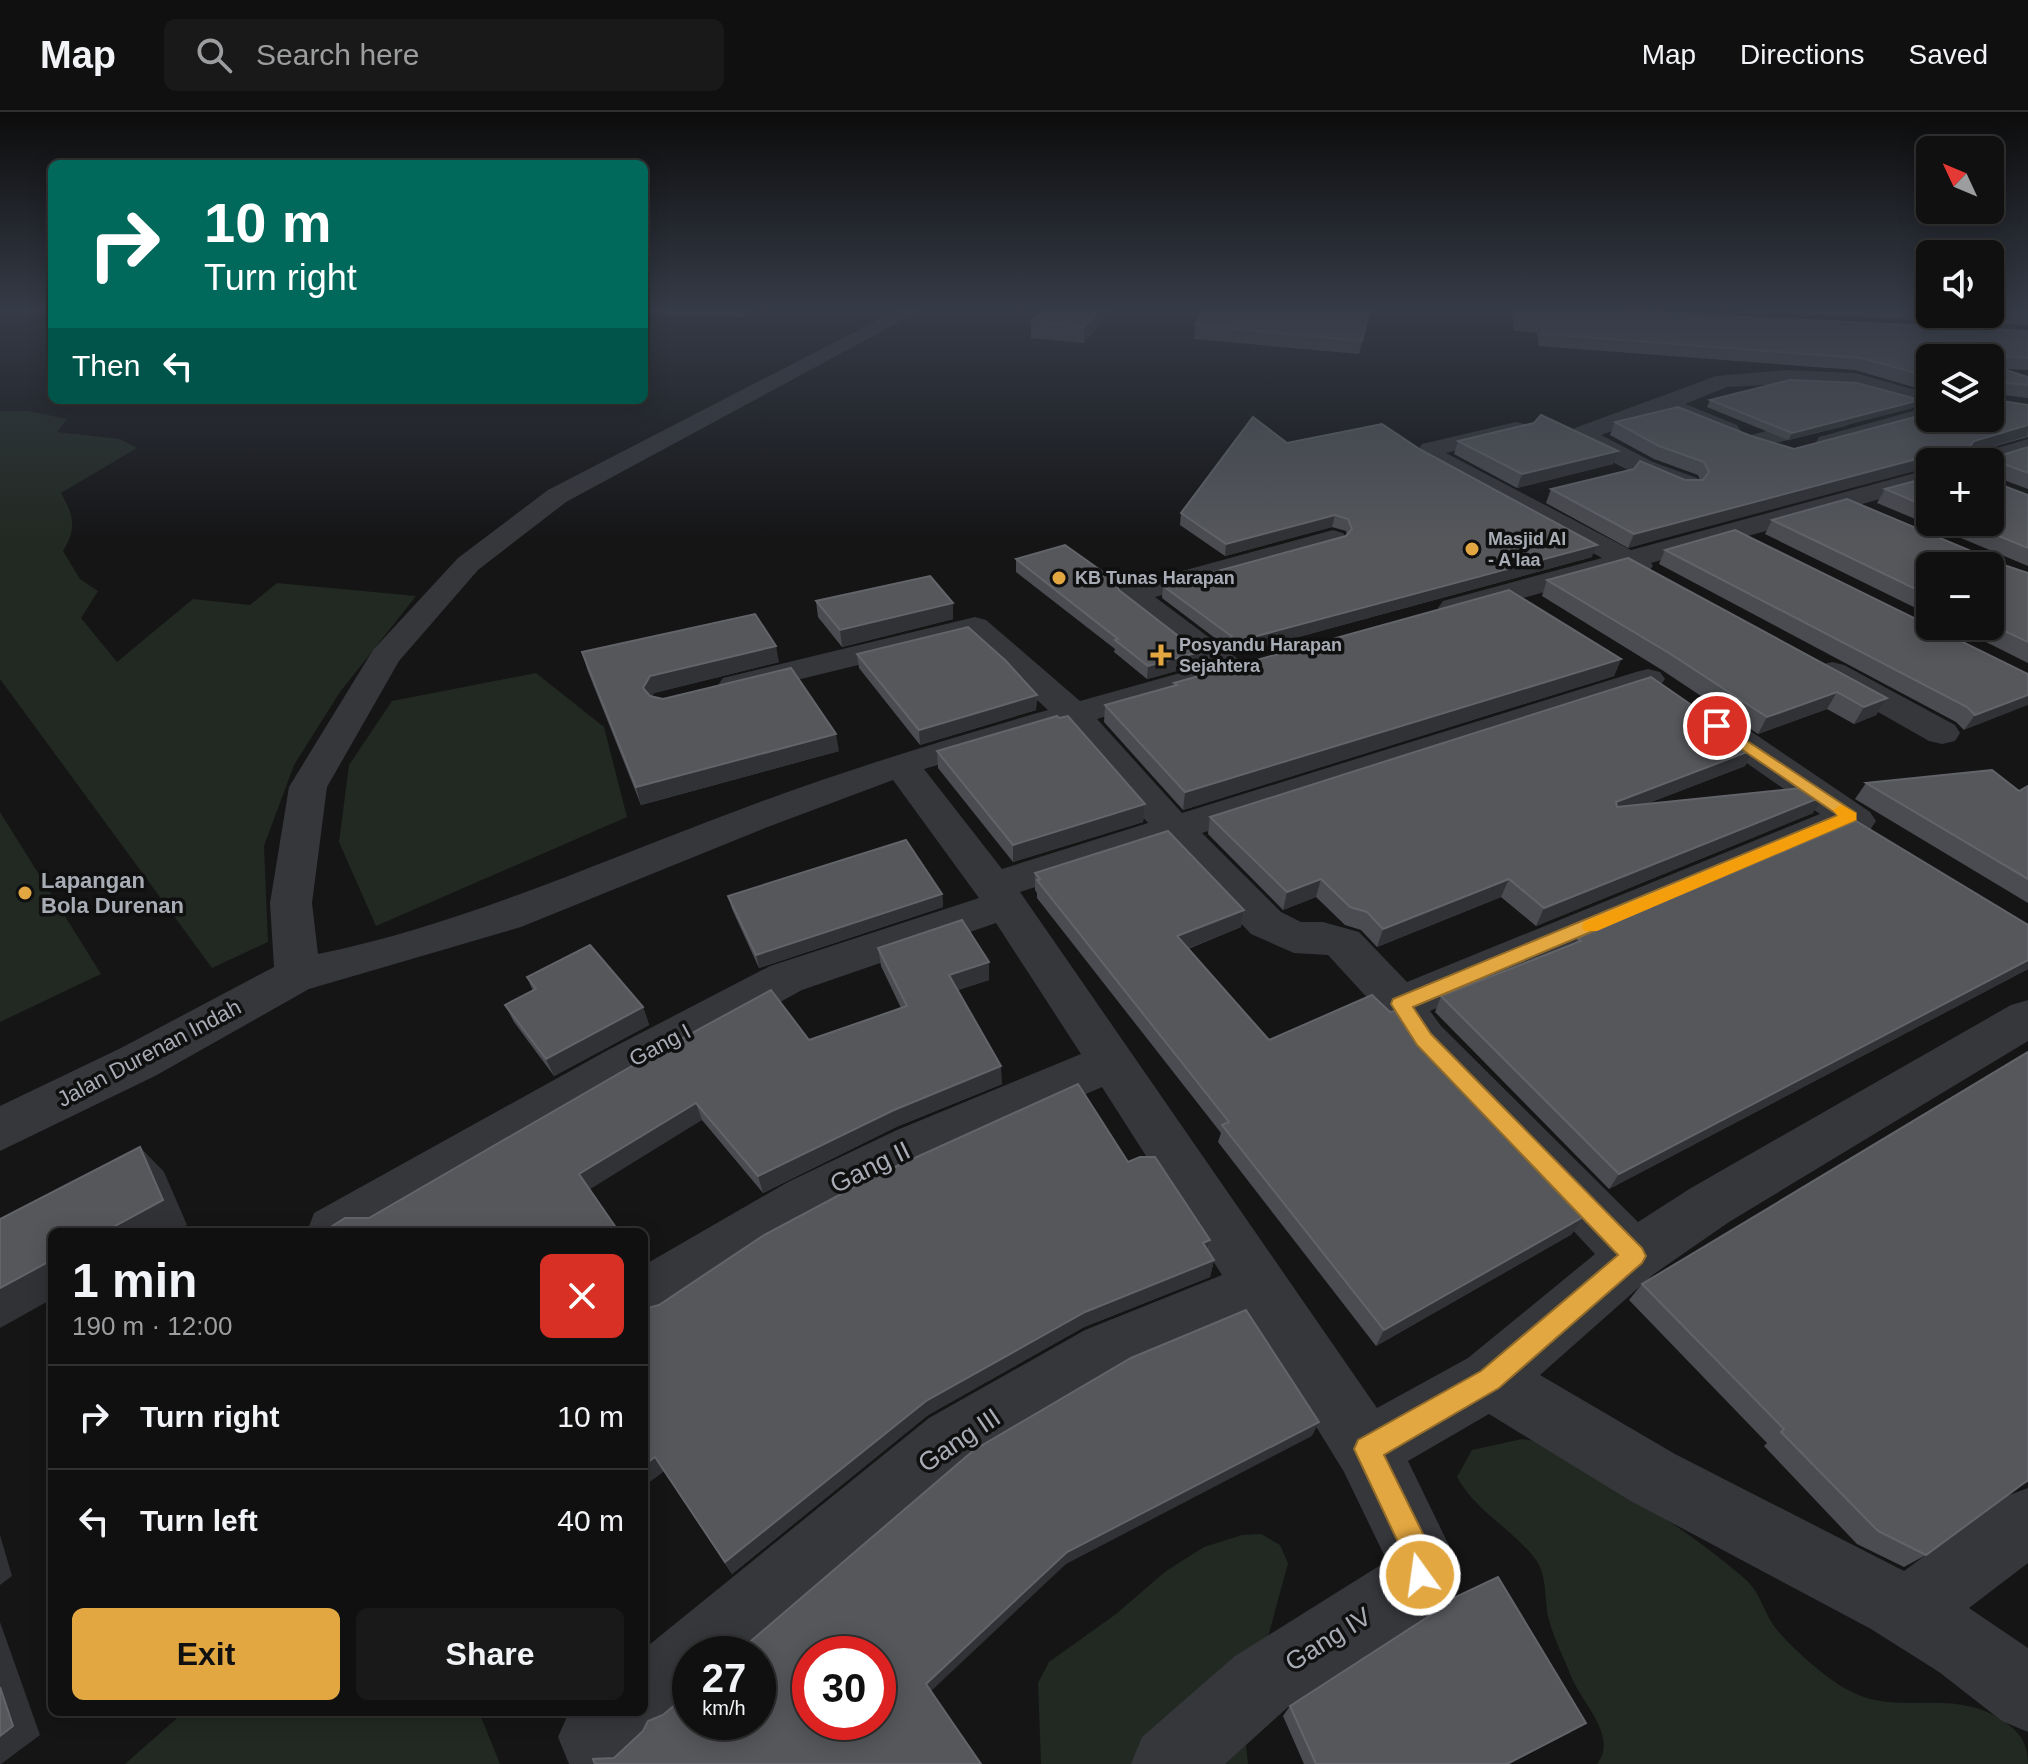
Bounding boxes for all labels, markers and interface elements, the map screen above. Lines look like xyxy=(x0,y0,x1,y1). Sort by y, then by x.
search box xyxy=(164,19,724,91)
icon: search xyxy=(192,33,236,77)
text: Map xyxy=(40,34,116,76)
text: Search here xyxy=(256,38,419,71)
text: Map xyxy=(1642,39,1696,70)
text: Directions xyxy=(1740,39,1865,70)
text: Saved xyxy=(1909,39,1988,70)
north arrow xyxy=(1916,136,2004,224)
map controls xyxy=(1916,136,2004,640)
text: 10 m xyxy=(204,191,332,254)
icon: right xyxy=(72,192,176,296)
button: sound xyxy=(1916,240,2004,328)
text: Turn right xyxy=(204,257,357,298)
icon: left xyxy=(156,344,200,388)
button: layers xyxy=(1916,344,2004,432)
text: Then xyxy=(72,349,140,382)
button: + xyxy=(1916,448,2004,536)
place label: Masjid Al - A'laa xyxy=(1488,529,1566,570)
marker: Masjid Al - A'laa xyxy=(1463,540,1481,558)
button: − xyxy=(1916,552,2004,640)
place label: KB Tunas Harapan xyxy=(1075,568,1235,588)
marker: KB Tunas Harapan xyxy=(1050,569,1068,587)
place label: Posyandu Harapan Sejahtera xyxy=(1179,635,1342,676)
marker: Posyandu Harapan Sejahtera xyxy=(1150,644,1172,666)
pin xyxy=(1683,692,1751,760)
icon: arrive xyxy=(1695,704,1739,748)
place label: Lapangan Bola Durenan xyxy=(41,868,184,918)
marker: Lapangan Bola Durenan xyxy=(16,884,34,902)
street label: Jalan Durenan Indah xyxy=(53,994,245,1112)
street label: Gang I xyxy=(625,1018,695,1072)
street label: Gang II xyxy=(825,1135,915,1199)
text: 1 min xyxy=(72,1254,197,1307)
button: close xyxy=(540,1254,624,1338)
text: 190 m · 12:00 xyxy=(72,1311,232,1341)
icon: right xyxy=(72,1395,116,1439)
text: Turn right xyxy=(140,1400,279,1433)
text: 10 m xyxy=(557,1400,624,1433)
street label: Gang III xyxy=(912,1402,1006,1478)
icon: left xyxy=(72,1499,116,1543)
text: Turn left xyxy=(140,1504,258,1537)
text: 40 m xyxy=(557,1504,624,1537)
position arrow xyxy=(1378,1533,1462,1617)
street label: Gang IV xyxy=(1280,1601,1377,1677)
button: Exit xyxy=(72,1608,340,1700)
button: Share xyxy=(356,1608,624,1700)
speed limit sign: 30 xyxy=(792,1636,896,1740)
text: 27 xyxy=(702,1656,746,1700)
text: km/h xyxy=(702,1697,746,1719)

